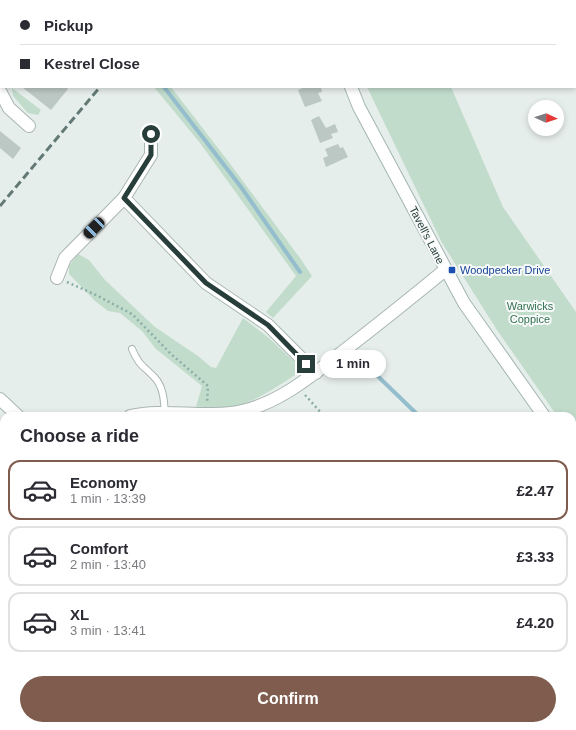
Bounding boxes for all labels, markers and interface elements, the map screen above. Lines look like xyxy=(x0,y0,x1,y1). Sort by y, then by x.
text: Pickup xyxy=(44,17,93,34)
text: Kestrel Close xyxy=(44,55,140,72)
north arrow xyxy=(528,100,564,136)
map controls xyxy=(528,100,564,136)
route start xyxy=(142,125,160,143)
street label: Tavell's Lane xyxy=(407,204,447,266)
car xyxy=(81,215,107,241)
place label: Woodpecker Drive xyxy=(460,264,550,276)
marker: Woodpecker Drive xyxy=(447,265,457,275)
park label: Warwicks Coppice xyxy=(507,300,554,325)
callout: 1 min xyxy=(320,350,386,378)
route end xyxy=(297,355,315,373)
text: 1 min xyxy=(336,356,370,371)
text: Choose a ride xyxy=(20,426,139,446)
icon: car xyxy=(22,472,58,508)
text: Economy xyxy=(70,474,138,491)
text: £2.47 xyxy=(516,482,554,499)
text: 1 min · 13:39 xyxy=(70,491,146,506)
icon: car xyxy=(22,538,58,574)
text: Comfort xyxy=(70,540,128,557)
text: £3.33 xyxy=(516,548,554,565)
text: 2 min · 13:40 xyxy=(70,557,146,572)
icon: car xyxy=(22,604,58,640)
text: XL xyxy=(70,606,89,623)
text: £4.20 xyxy=(516,614,554,631)
text: 3 min · 13:41 xyxy=(70,623,146,638)
button: Confirm xyxy=(20,676,556,722)

